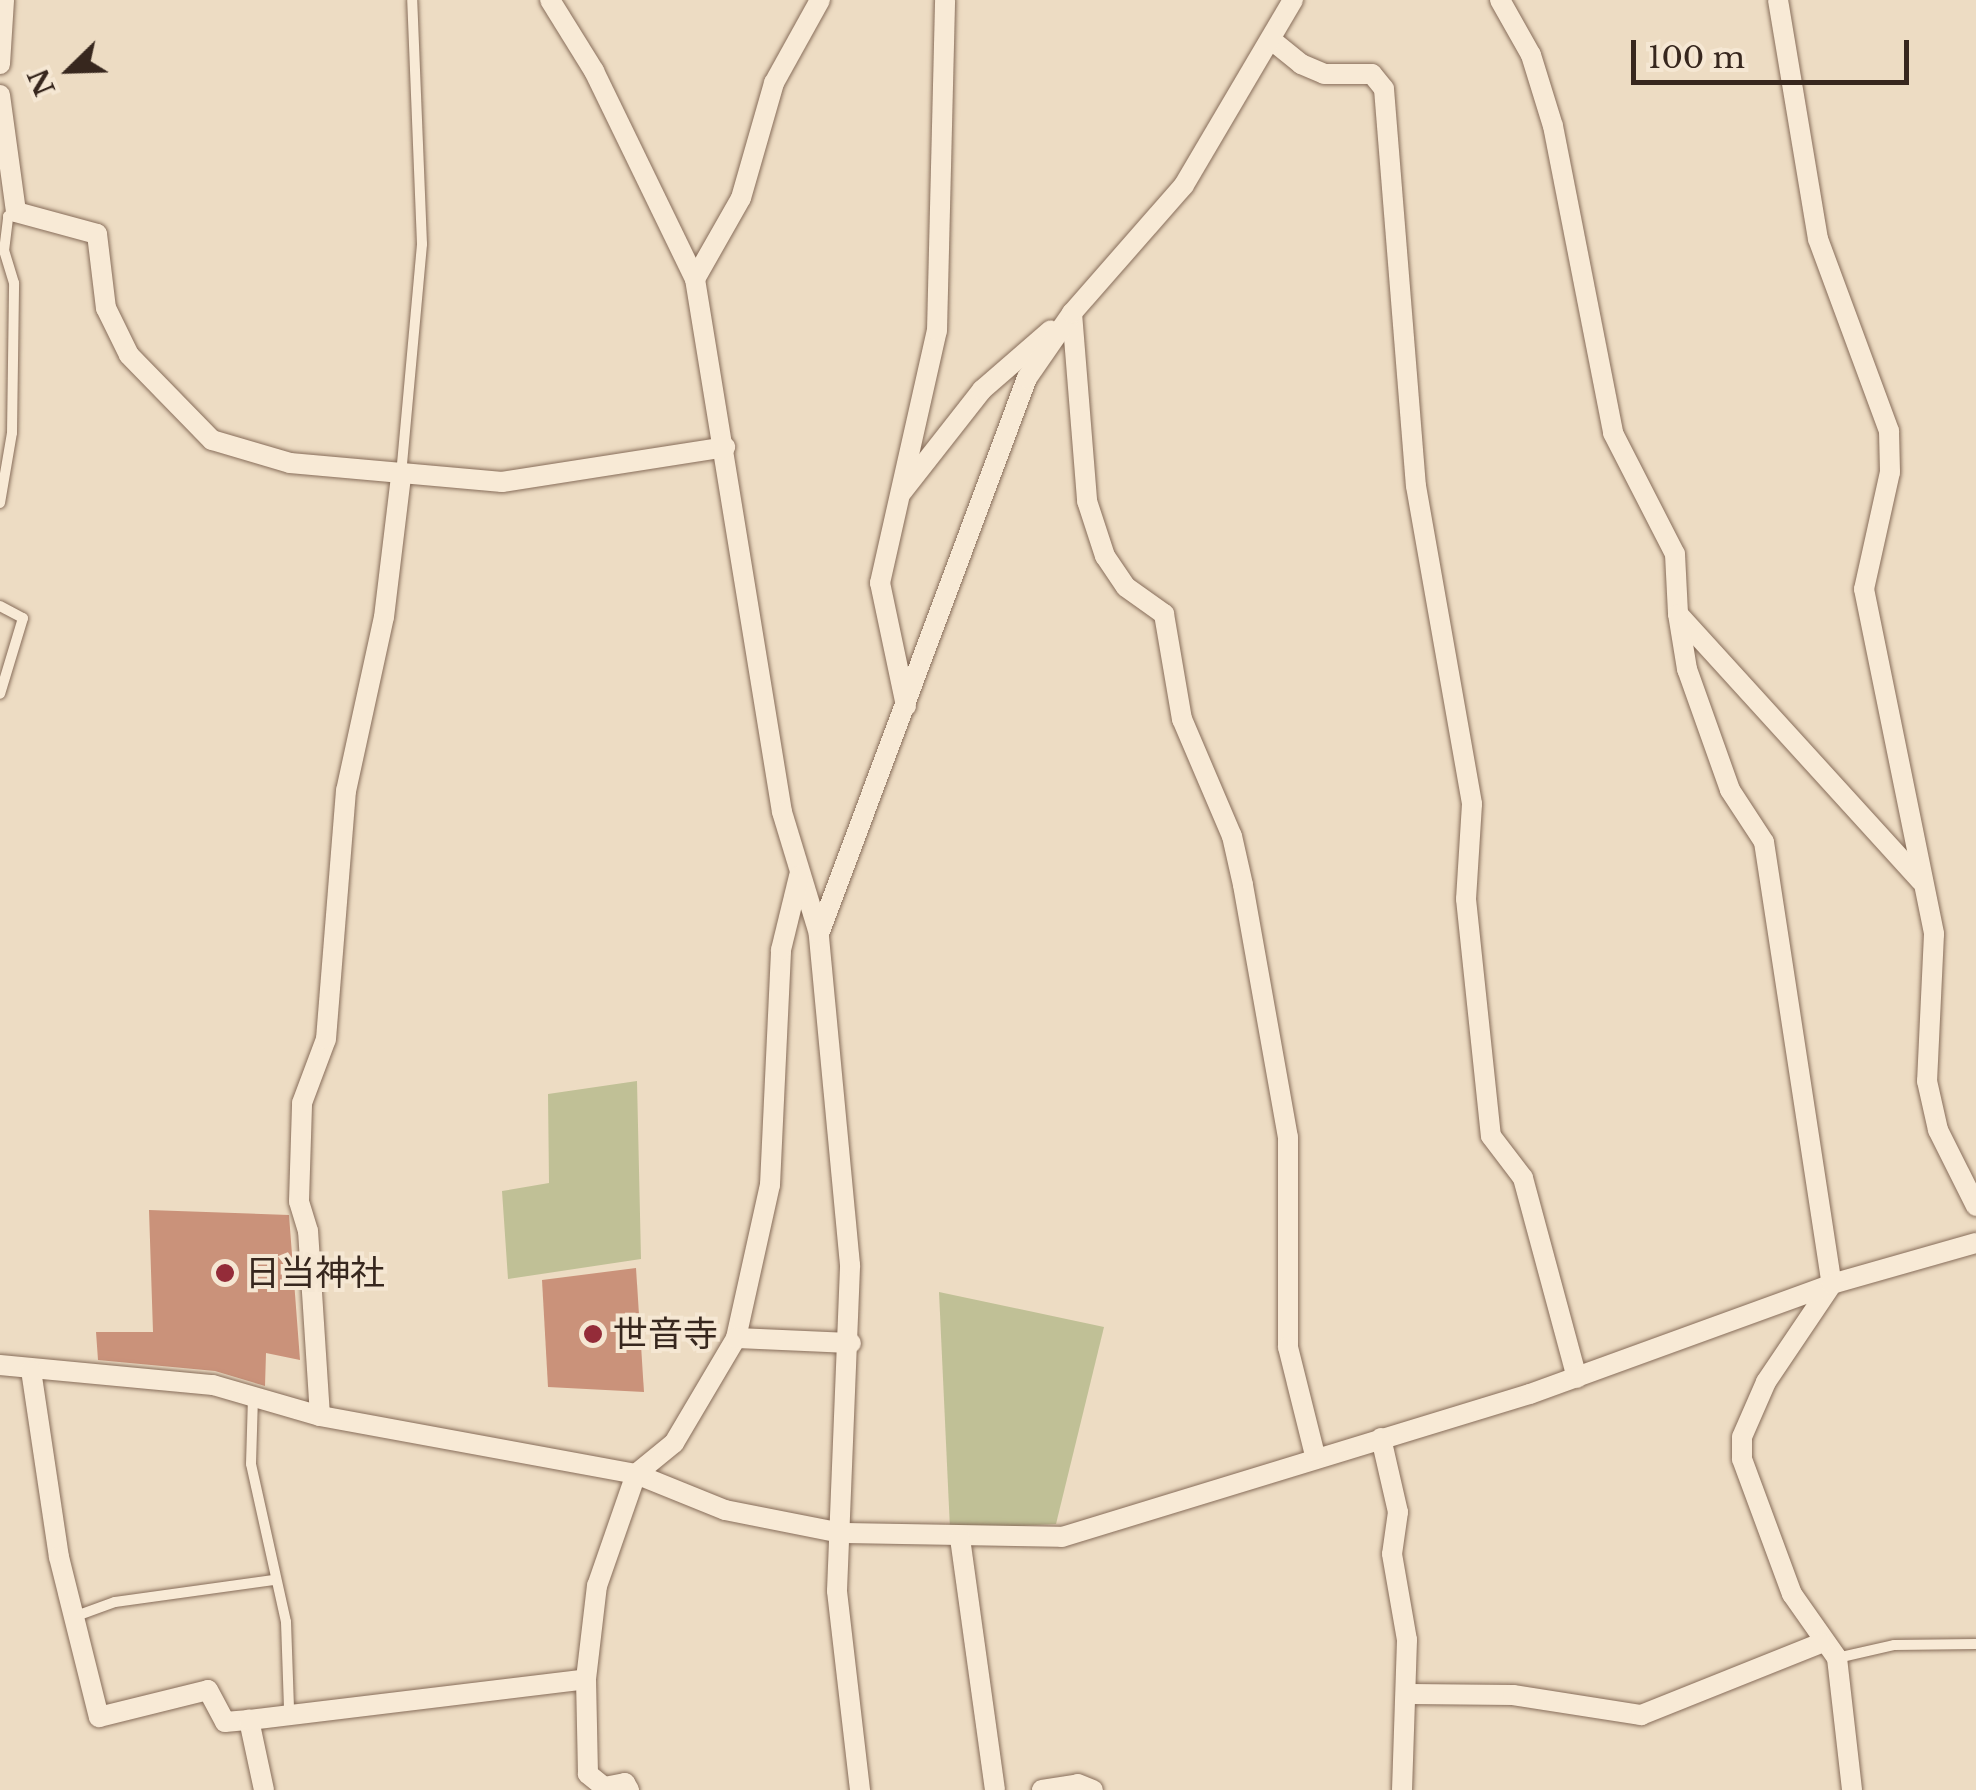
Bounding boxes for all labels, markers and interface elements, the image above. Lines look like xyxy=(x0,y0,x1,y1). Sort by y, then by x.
north arrow xyxy=(20,20,120,120)
scale bar xyxy=(1636,20,1914,82)
text: 100 m xyxy=(1648,39,1745,76)
text: N xyxy=(21,63,63,101)
place label: 日当神社 xyxy=(245,1252,385,1294)
marker: 日当神社 xyxy=(214,1262,236,1284)
place label: 世音寺 xyxy=(613,1313,718,1355)
marker: 世音寺 xyxy=(582,1323,604,1345)

